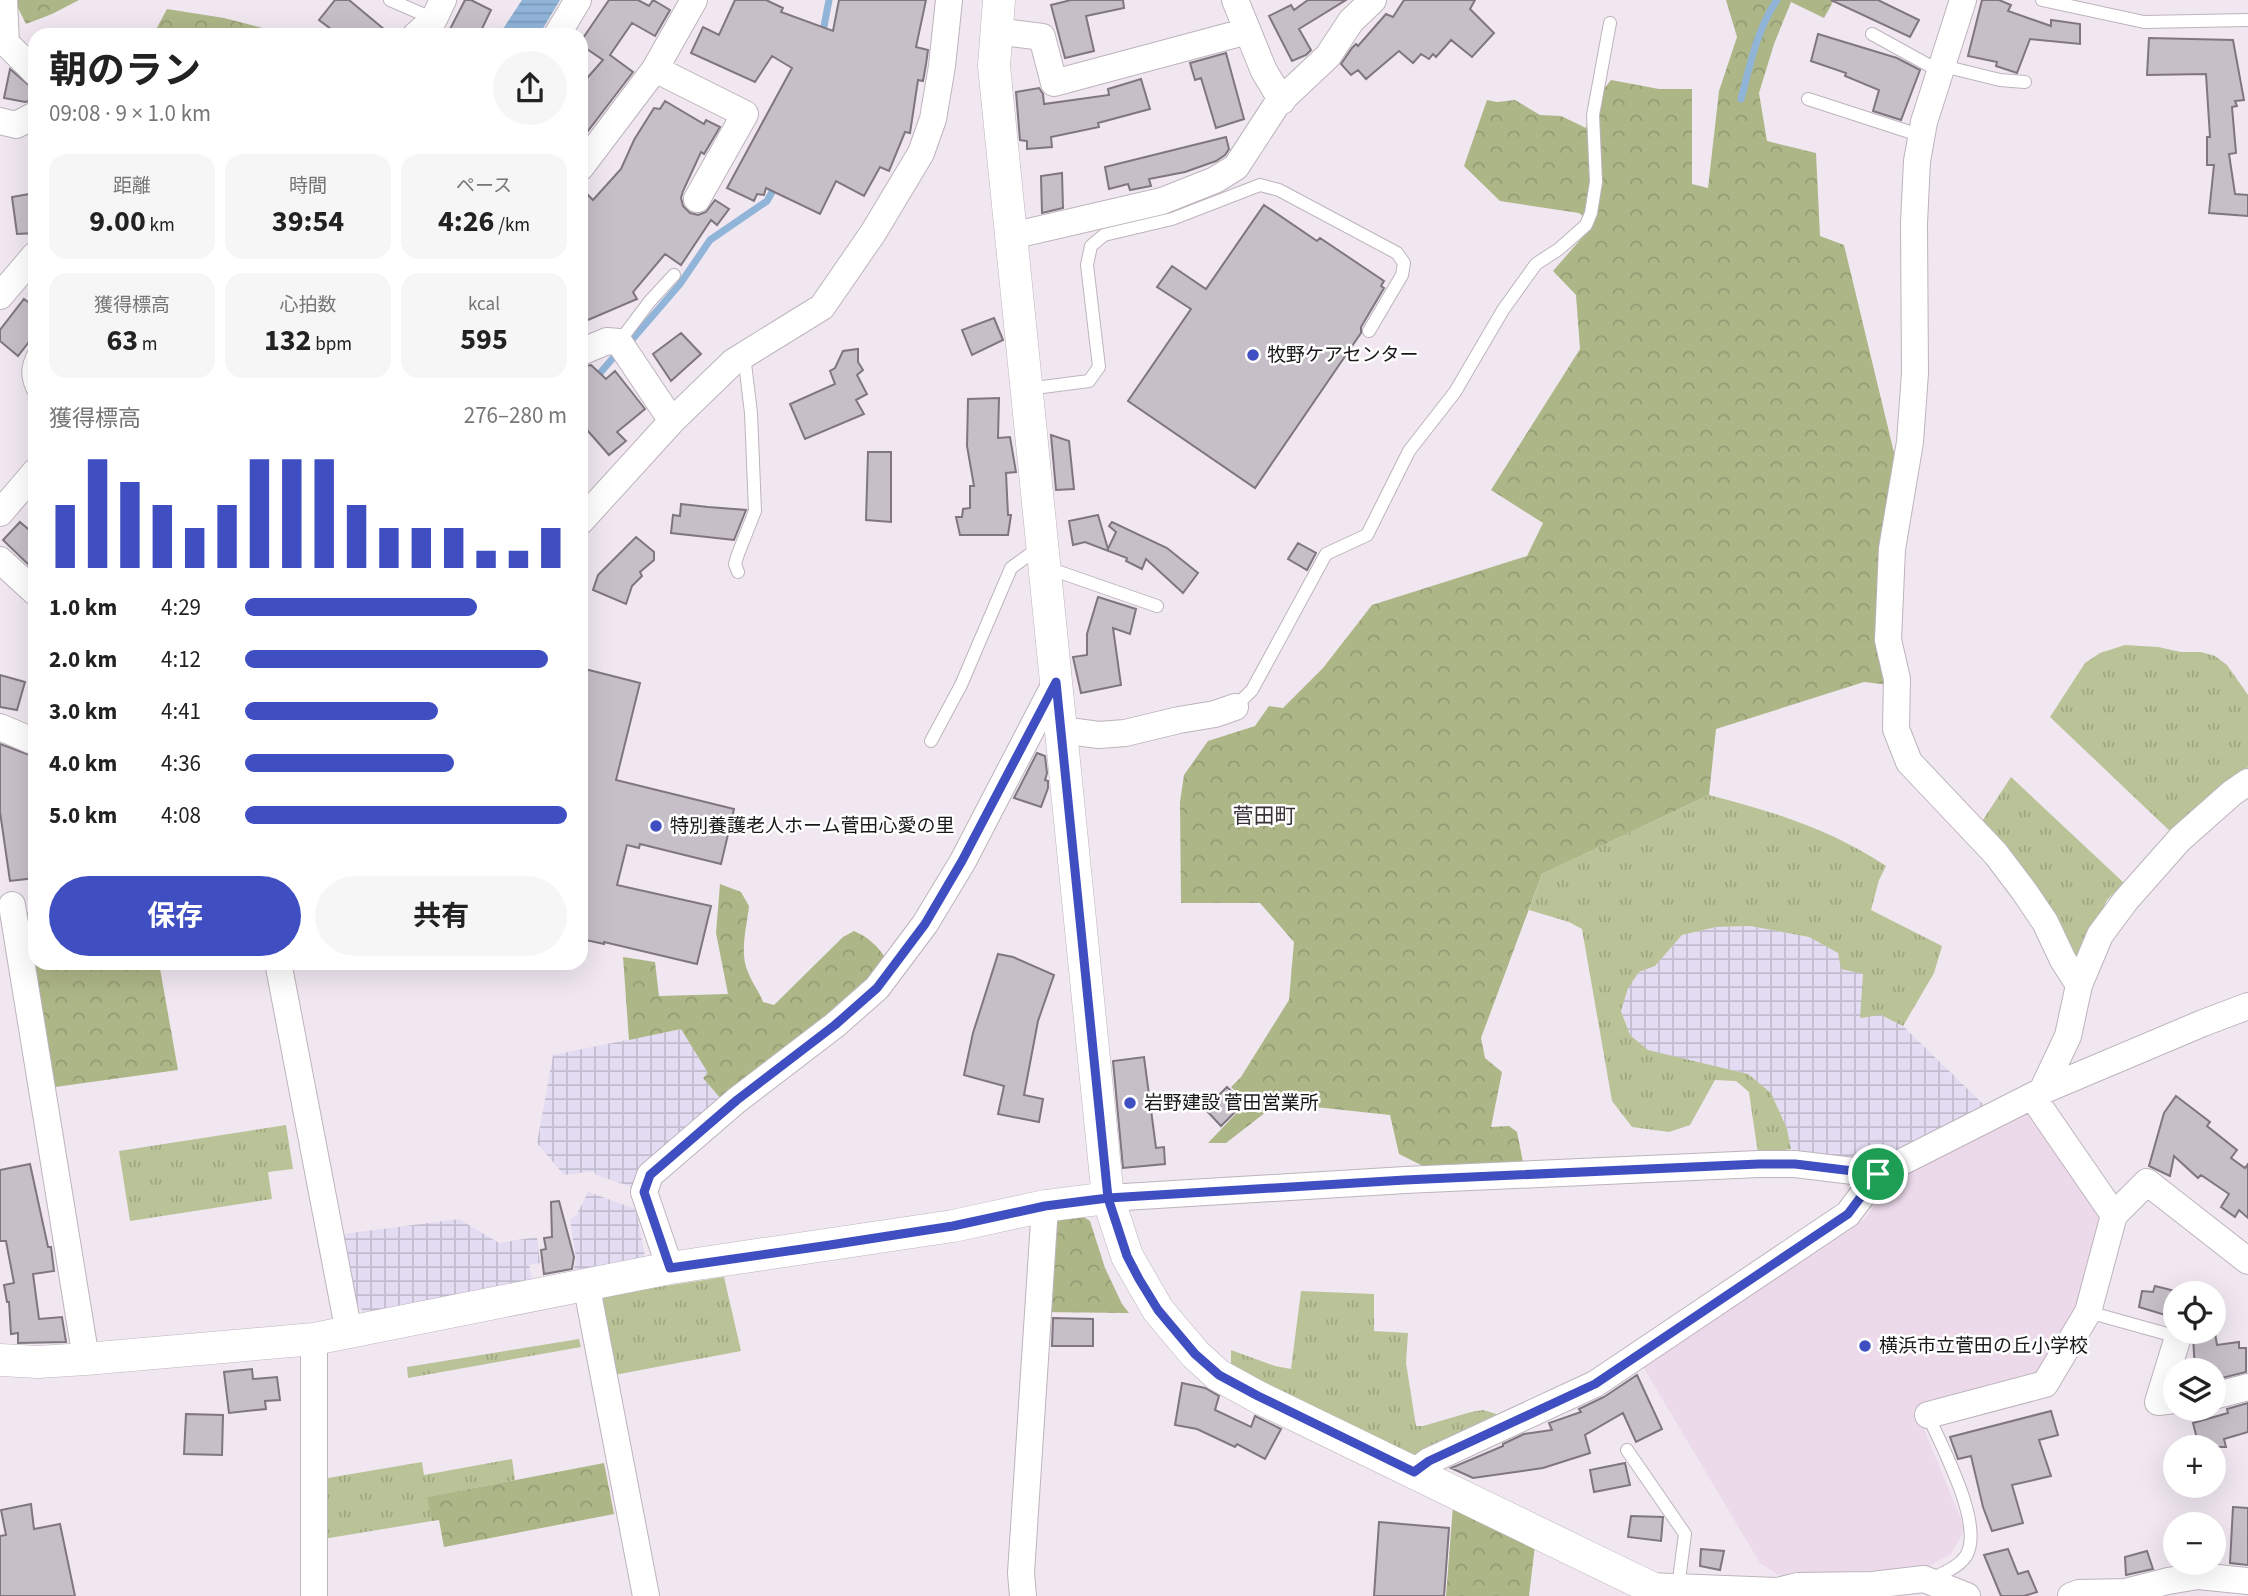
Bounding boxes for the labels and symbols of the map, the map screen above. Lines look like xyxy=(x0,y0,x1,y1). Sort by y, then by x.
place label: 牧野ケアセンター xyxy=(1267,342,1419,369)
marker: 牧野ケアセンター xyxy=(1245,347,1261,363)
district label: 菅田町 xyxy=(1233,801,1296,831)
place label: 特別養護老人ホーム菅田心愛の里 xyxy=(670,813,954,840)
marker: 特別養護老人ホーム菅田心愛の里 xyxy=(648,818,664,834)
place label: 岩野建設 菅田営業所 xyxy=(1144,1090,1319,1117)
marker: 岩野建設 菅田営業所 xyxy=(1122,1095,1138,1111)
pin xyxy=(1848,1144,1908,1204)
place label: 横浜市立菅田の丘小学校 xyxy=(1879,1333,2088,1360)
marker: 横浜市立菅田の丘小学校 xyxy=(1857,1338,1873,1354)

